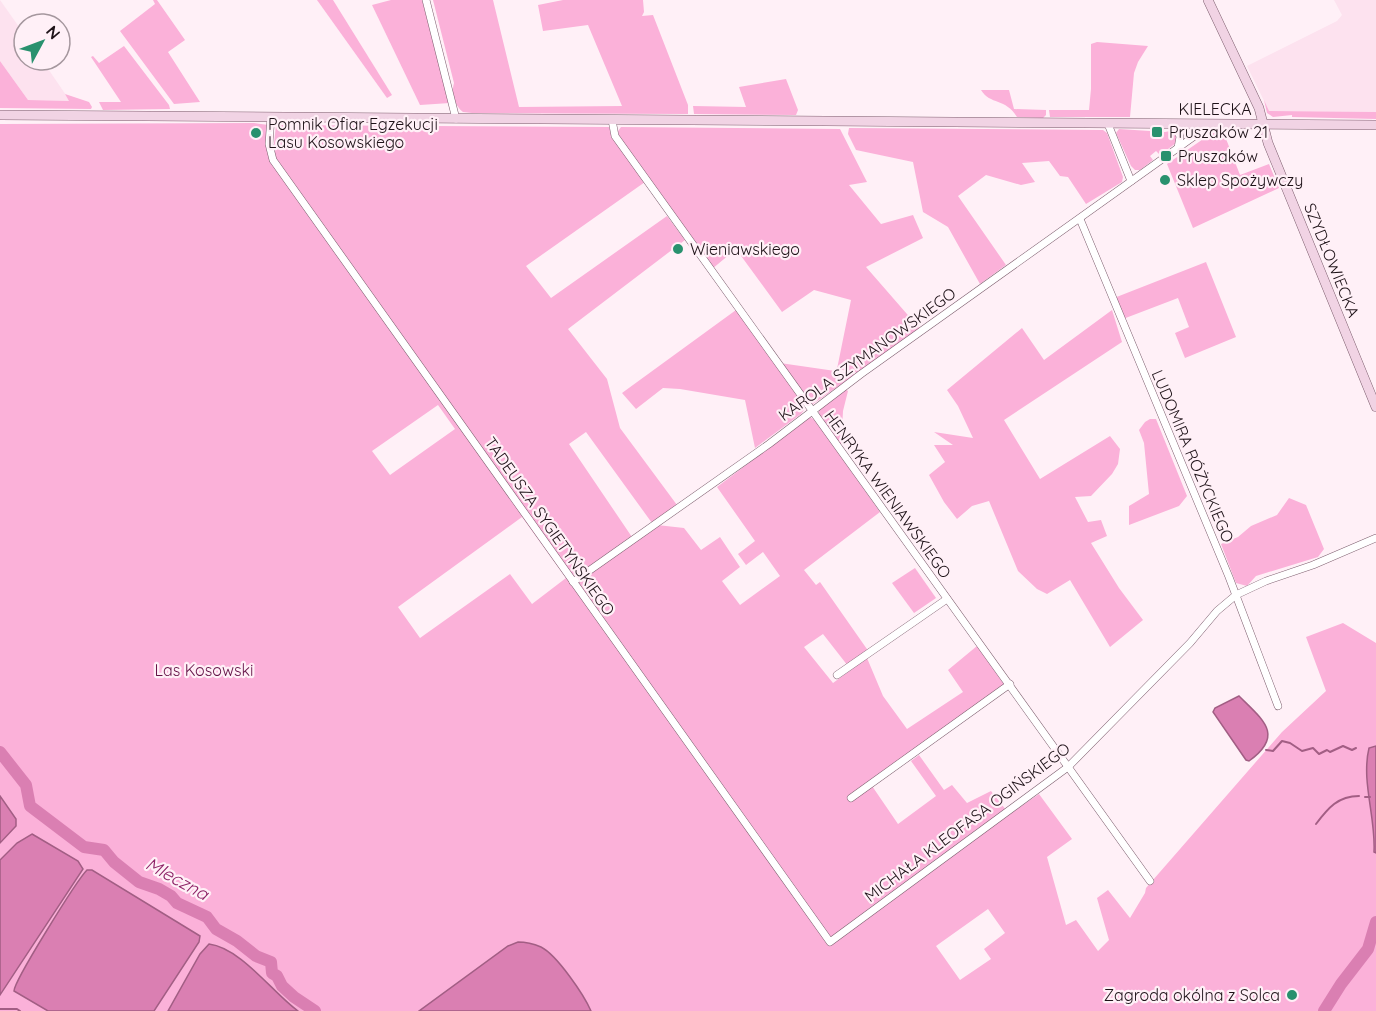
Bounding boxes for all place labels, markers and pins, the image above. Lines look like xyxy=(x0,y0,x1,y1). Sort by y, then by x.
place label: Pomnik Ofiar Egzekucji Lasu Kosowskiego xyxy=(268,114,438,152)
place label: Pruszaków 21 xyxy=(1169,122,1268,142)
marker: Pruszaków 21 xyxy=(1150,125,1164,139)
marker: Pomnik Ofiar Egzekucji Lasu Kosowskiego xyxy=(249,126,263,140)
place label: Pruszaków xyxy=(1178,146,1258,166)
marker: Pruszaków xyxy=(1159,149,1173,163)
place label: Sklep Spożywczy xyxy=(1177,170,1303,190)
marker: Sklep Spożywczy xyxy=(1158,173,1172,187)
place label: Wieniawskiego xyxy=(690,239,800,259)
marker: Wieniawskiego xyxy=(671,242,685,256)
place label: Zagroda okólna z Solca xyxy=(1104,985,1280,1005)
marker: Zagroda okólna z Solca xyxy=(1285,988,1299,1002)

